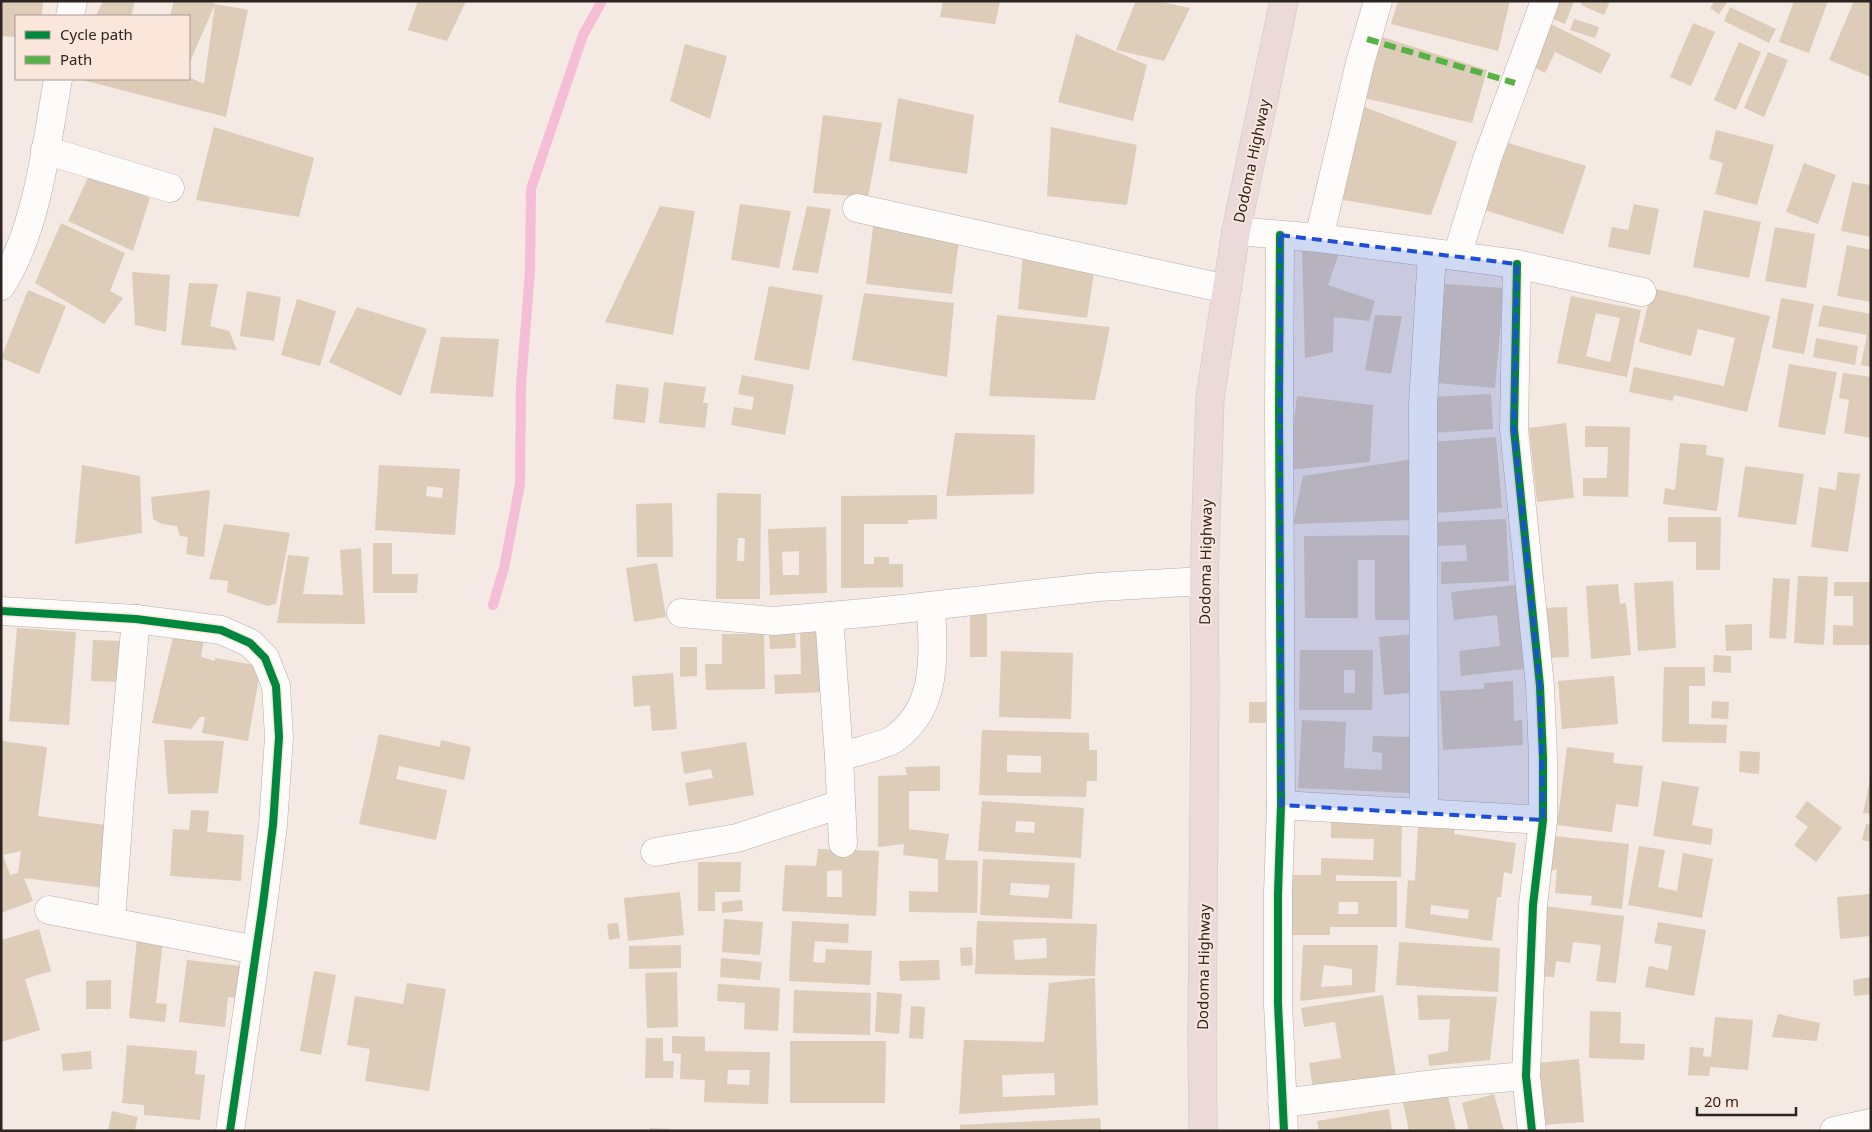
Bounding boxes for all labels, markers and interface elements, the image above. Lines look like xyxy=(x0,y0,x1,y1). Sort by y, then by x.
legend xyxy=(15,15,190,80)
text: Cycle path xyxy=(60,24,133,44)
text: Path xyxy=(60,49,92,69)
street label: Dodoma Highway xyxy=(1228,97,1274,225)
street label: Dodoma Highway xyxy=(1194,498,1216,625)
street label: Dodoma Highway xyxy=(1192,903,1214,1030)
scale bar xyxy=(1697,1084,1796,1116)
text: 20 m xyxy=(1704,1091,1739,1111)

